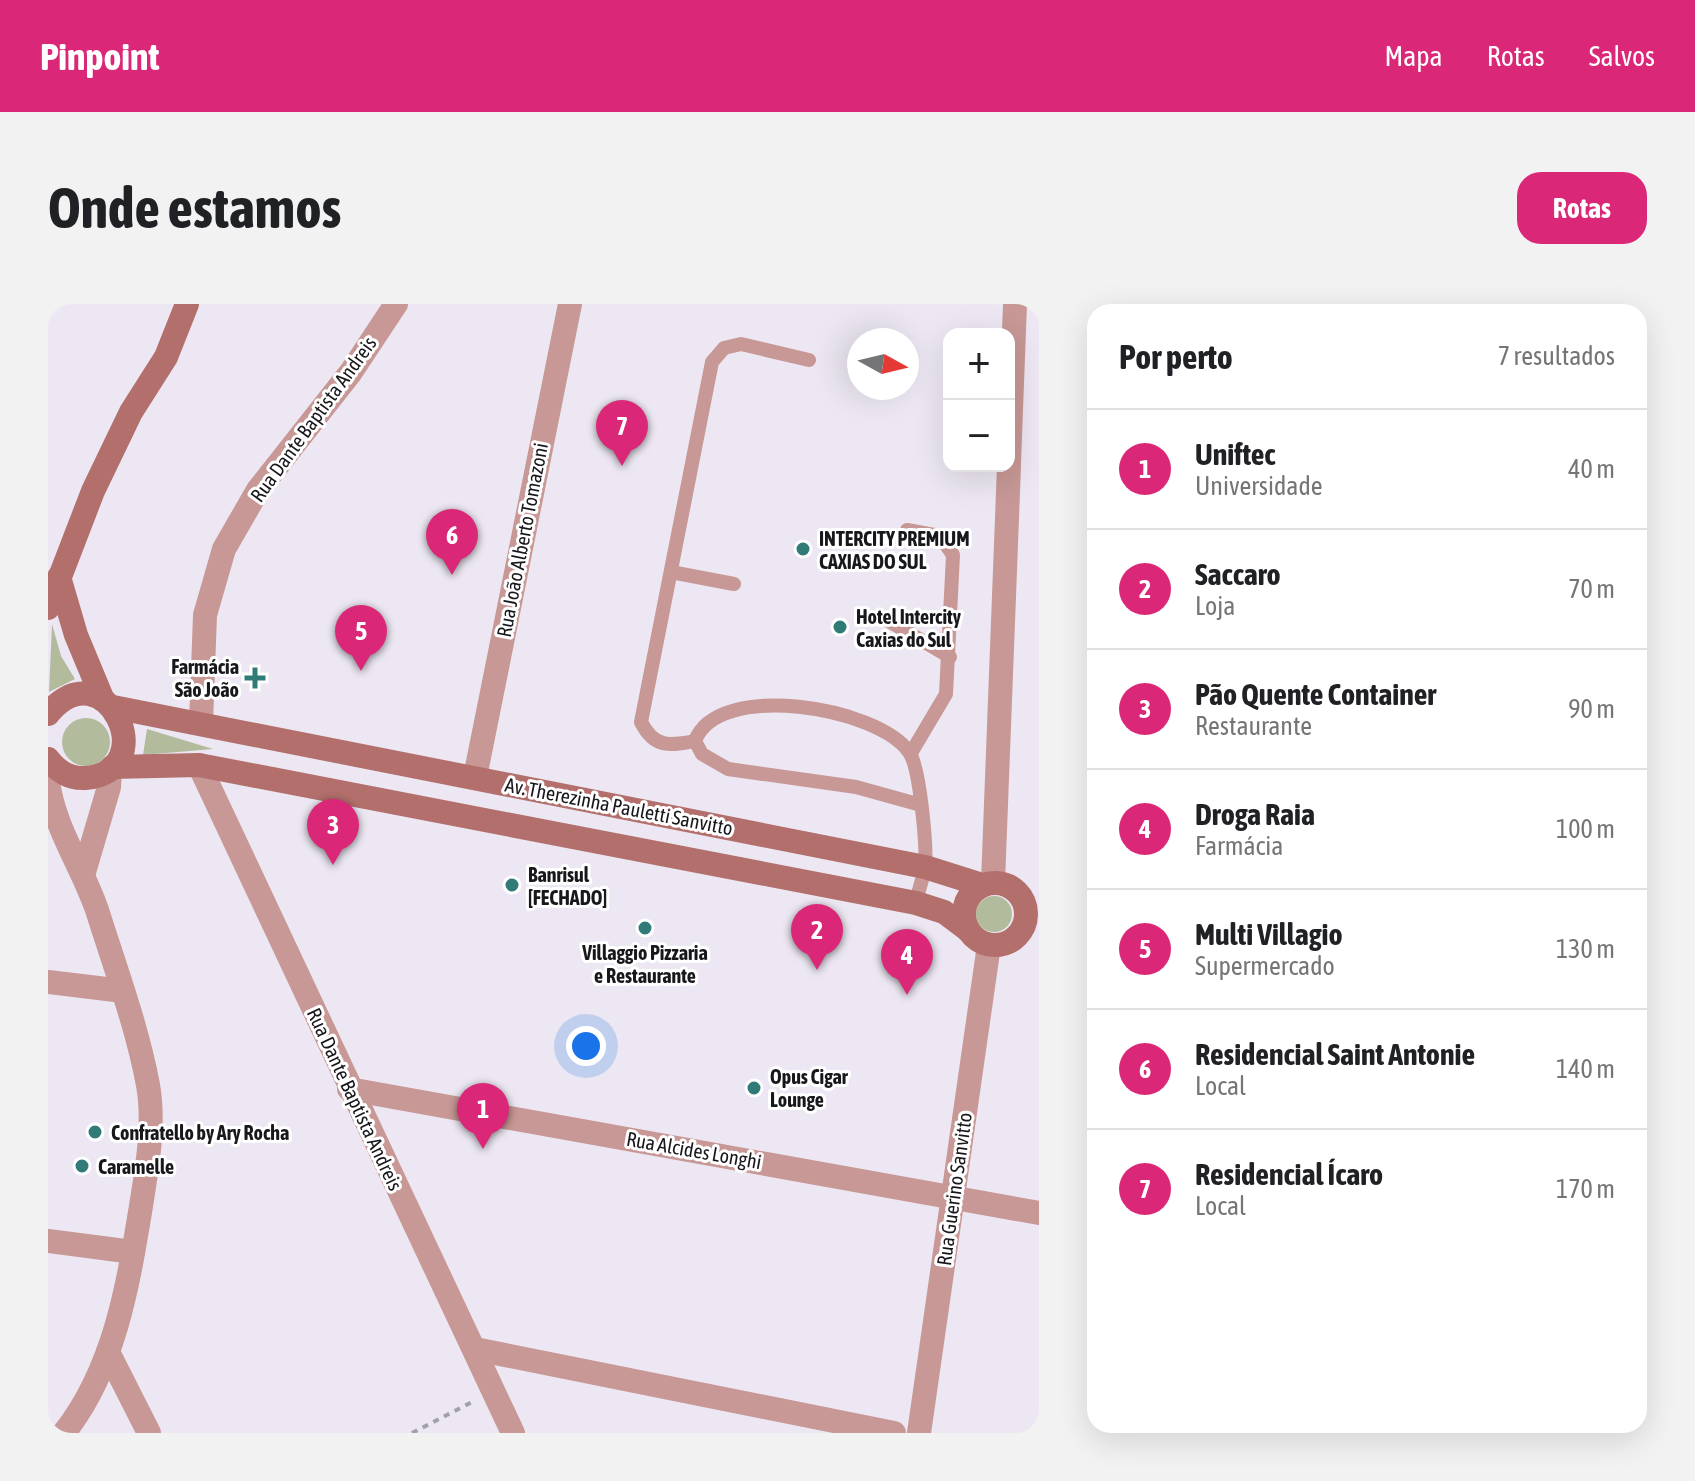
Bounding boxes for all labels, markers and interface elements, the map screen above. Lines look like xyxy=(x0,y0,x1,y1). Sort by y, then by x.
text: Pinpoint xyxy=(40,35,159,78)
text: Mapa xyxy=(1385,40,1443,72)
text: Rotas xyxy=(1487,40,1545,72)
text: Salvos xyxy=(1589,40,1655,72)
button: Rotas xyxy=(1517,172,1647,244)
text: Onde estamos xyxy=(48,176,341,240)
north arrow xyxy=(847,328,919,400)
map controls xyxy=(943,328,1015,472)
button: + xyxy=(943,328,1015,400)
street label: Rua Dante Baptista Andreis xyxy=(245,332,381,506)
text: Por perto xyxy=(1119,337,1233,376)
text: 7 resultados xyxy=(1498,341,1615,371)
pin: 7 xyxy=(596,400,648,466)
button: − xyxy=(943,400,1015,472)
text: Uniftec xyxy=(1195,437,1275,471)
street label: Rua João Alberto Tomazoni xyxy=(492,441,552,639)
text: 1 xyxy=(1139,454,1151,484)
text: 40 m xyxy=(1568,454,1615,484)
text: Universidade xyxy=(1195,471,1323,501)
pin: 6 xyxy=(426,509,478,575)
place label: INTERCITY PREMIUM CAXIAS DO SUL xyxy=(819,527,970,573)
marker: INTERCITY PREMIUM CAXIAS DO SUL xyxy=(794,540,812,558)
text: Saccaro xyxy=(1195,557,1281,591)
text: 2 xyxy=(1139,574,1151,604)
text: 70 m xyxy=(1568,574,1615,604)
text: Loja xyxy=(1195,591,1235,621)
pin: 5 xyxy=(335,605,387,671)
place label: Hotel Intercity Caxias do Sul xyxy=(856,605,962,651)
marker: Hotel Intercity Caxias do Sul xyxy=(831,618,849,636)
place label: Farmácia São João xyxy=(171,655,239,701)
marker: Farmácia São João xyxy=(246,669,264,687)
text: Pão Quente Container xyxy=(1195,677,1436,711)
text: 3 xyxy=(1139,694,1151,724)
text: 90 m xyxy=(1568,694,1615,724)
text: Restaurante xyxy=(1195,711,1312,741)
street label: Av. Therezinha Pauletti Sanvitto xyxy=(503,773,735,839)
text: Droga Raia xyxy=(1195,797,1315,831)
pin: 3 xyxy=(307,799,359,865)
text: 4 xyxy=(1139,814,1151,844)
text: 100 m xyxy=(1556,814,1615,844)
text: Farmácia xyxy=(1195,831,1283,861)
place label: Banrisul [FECHADO] xyxy=(528,863,607,909)
marker: Banrisul [FECHADO] xyxy=(503,876,521,894)
pin: 2 xyxy=(791,904,843,970)
text: Multi Villagio xyxy=(1195,917,1343,951)
marker: Villaggio Pizzaria e Restaurante xyxy=(636,919,654,937)
pin: 4 xyxy=(881,929,933,995)
text: 5 xyxy=(1139,934,1151,964)
text: 130 m xyxy=(1556,934,1615,964)
place label: Villaggio Pizzaria e Restaurante xyxy=(581,941,708,987)
text: Supermercado xyxy=(1195,951,1335,981)
street label: Rua Dante Baptista Andreis xyxy=(303,1004,407,1194)
your location xyxy=(566,1026,606,1066)
text: Residencial Saint Antonie xyxy=(1195,1037,1475,1071)
text: 6 xyxy=(1139,1054,1151,1084)
text: 140 m xyxy=(1556,1054,1615,1084)
place label: Opus Cigar Lounge xyxy=(770,1065,849,1111)
text: Local xyxy=(1195,1071,1246,1101)
marker: Opus Cigar Lounge xyxy=(745,1079,763,1097)
pin: 1 xyxy=(457,1083,509,1149)
street label: Rua Guerino Sanvitto xyxy=(932,1111,976,1267)
place label: Confratello by Ary Rocha xyxy=(111,1121,289,1144)
marker: Confratello by Ary Rocha xyxy=(86,1123,104,1141)
street label: Rua Alcides Longhi xyxy=(625,1127,763,1173)
place label: Caramelle xyxy=(98,1155,174,1178)
marker: Caramelle xyxy=(73,1157,91,1175)
text: Residencial Ícaro xyxy=(1195,1157,1383,1191)
text: 7 xyxy=(1139,1174,1151,1204)
text: 170 m xyxy=(1556,1174,1615,1204)
text: Local xyxy=(1195,1191,1246,1221)

